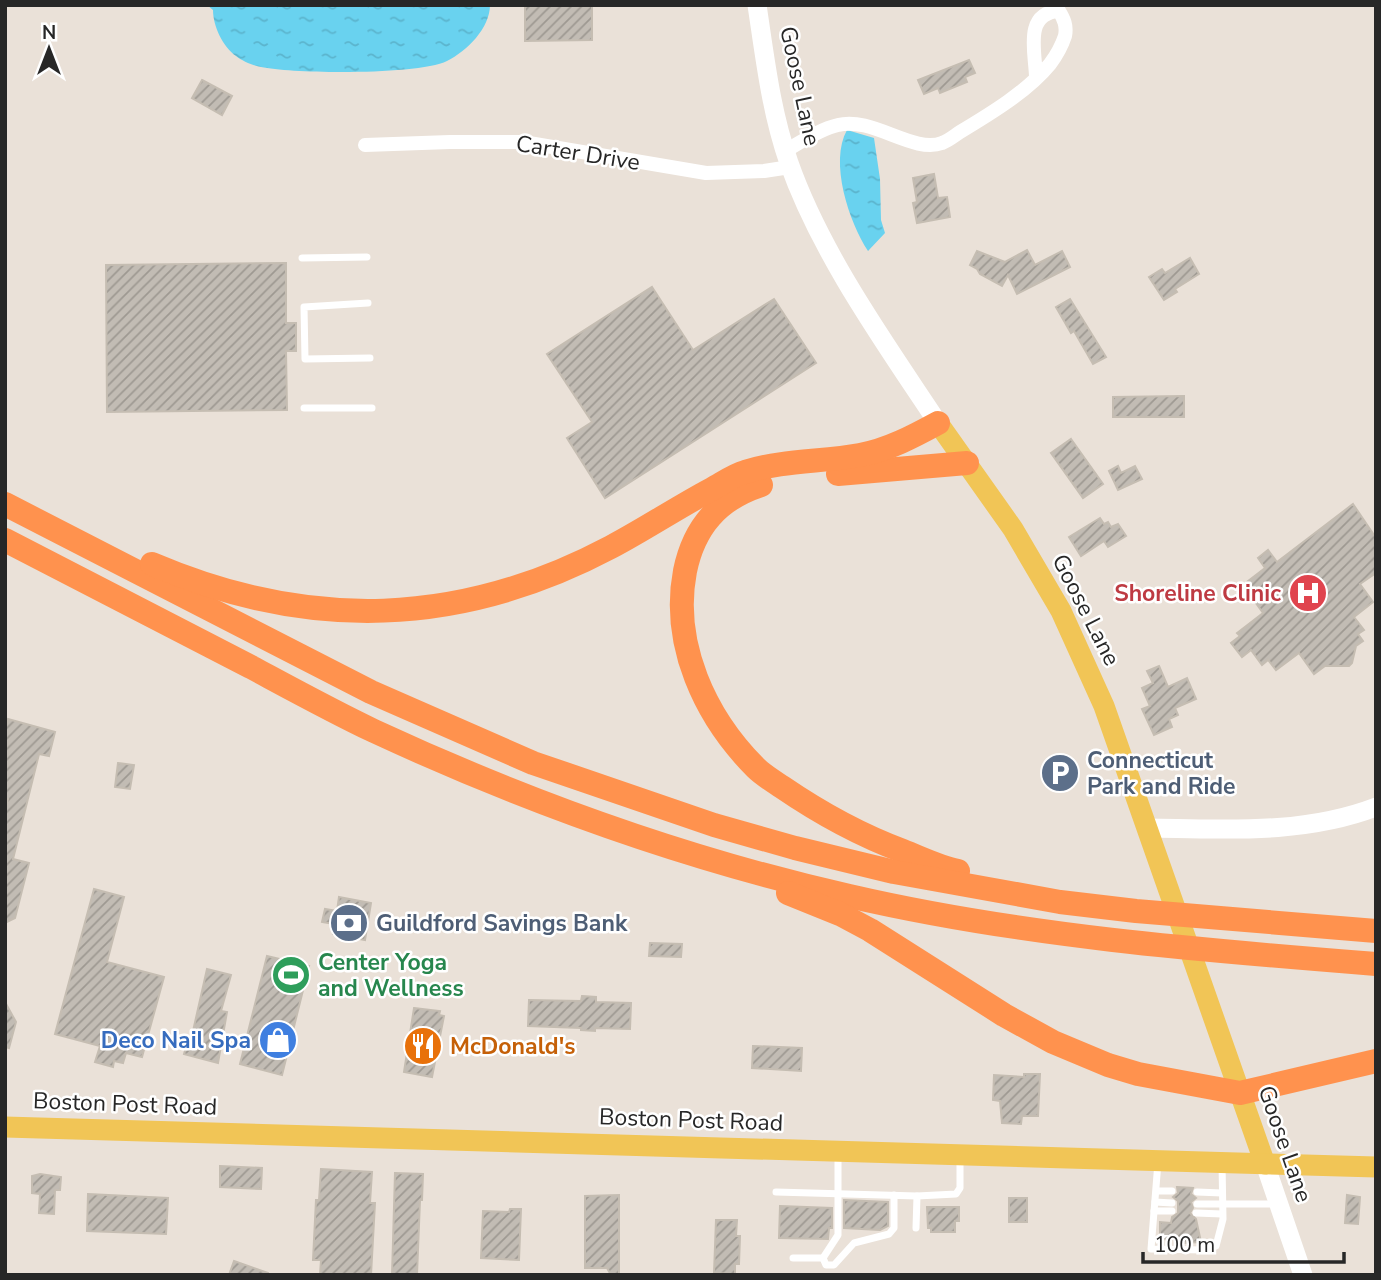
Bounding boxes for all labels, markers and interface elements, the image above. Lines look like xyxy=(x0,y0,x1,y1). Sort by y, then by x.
north arrow xyxy=(14,14,84,84)
text: N xyxy=(42,20,56,46)
street label: Goose Lane xyxy=(772,23,828,149)
street label: Carter Drive xyxy=(514,128,642,178)
street label: Goose Lane xyxy=(1045,549,1127,671)
hospital icon: Shoreline Clinic xyxy=(1287,572,1329,614)
place label: Shoreline Clinic xyxy=(1114,578,1281,609)
place label: Connecticut Park and Ride xyxy=(1087,745,1236,802)
parking icon: Connecticut Park and Ride xyxy=(1039,752,1081,794)
bank icon: Guildford Savings Bank xyxy=(328,902,370,944)
place label: Guildford Savings Bank xyxy=(376,908,628,939)
place label: Center Yoga and Wellness xyxy=(318,947,464,1004)
sports icon: Center Yoga and Wellness xyxy=(270,954,312,996)
shop icon: Deco Nail Spa xyxy=(257,1019,299,1061)
place label: Deco Nail Spa xyxy=(101,1025,251,1056)
restaurant icon: McDonald's xyxy=(402,1025,444,1067)
place label: McDonald's xyxy=(450,1031,575,1062)
street label: Goose Lane xyxy=(1251,1082,1319,1206)
street label: Boston Post Road xyxy=(32,1085,218,1123)
street label: Boston Post Road xyxy=(598,1101,784,1139)
scale bar xyxy=(1143,1220,1344,1264)
text: 100 m xyxy=(1154,1231,1215,1259)

